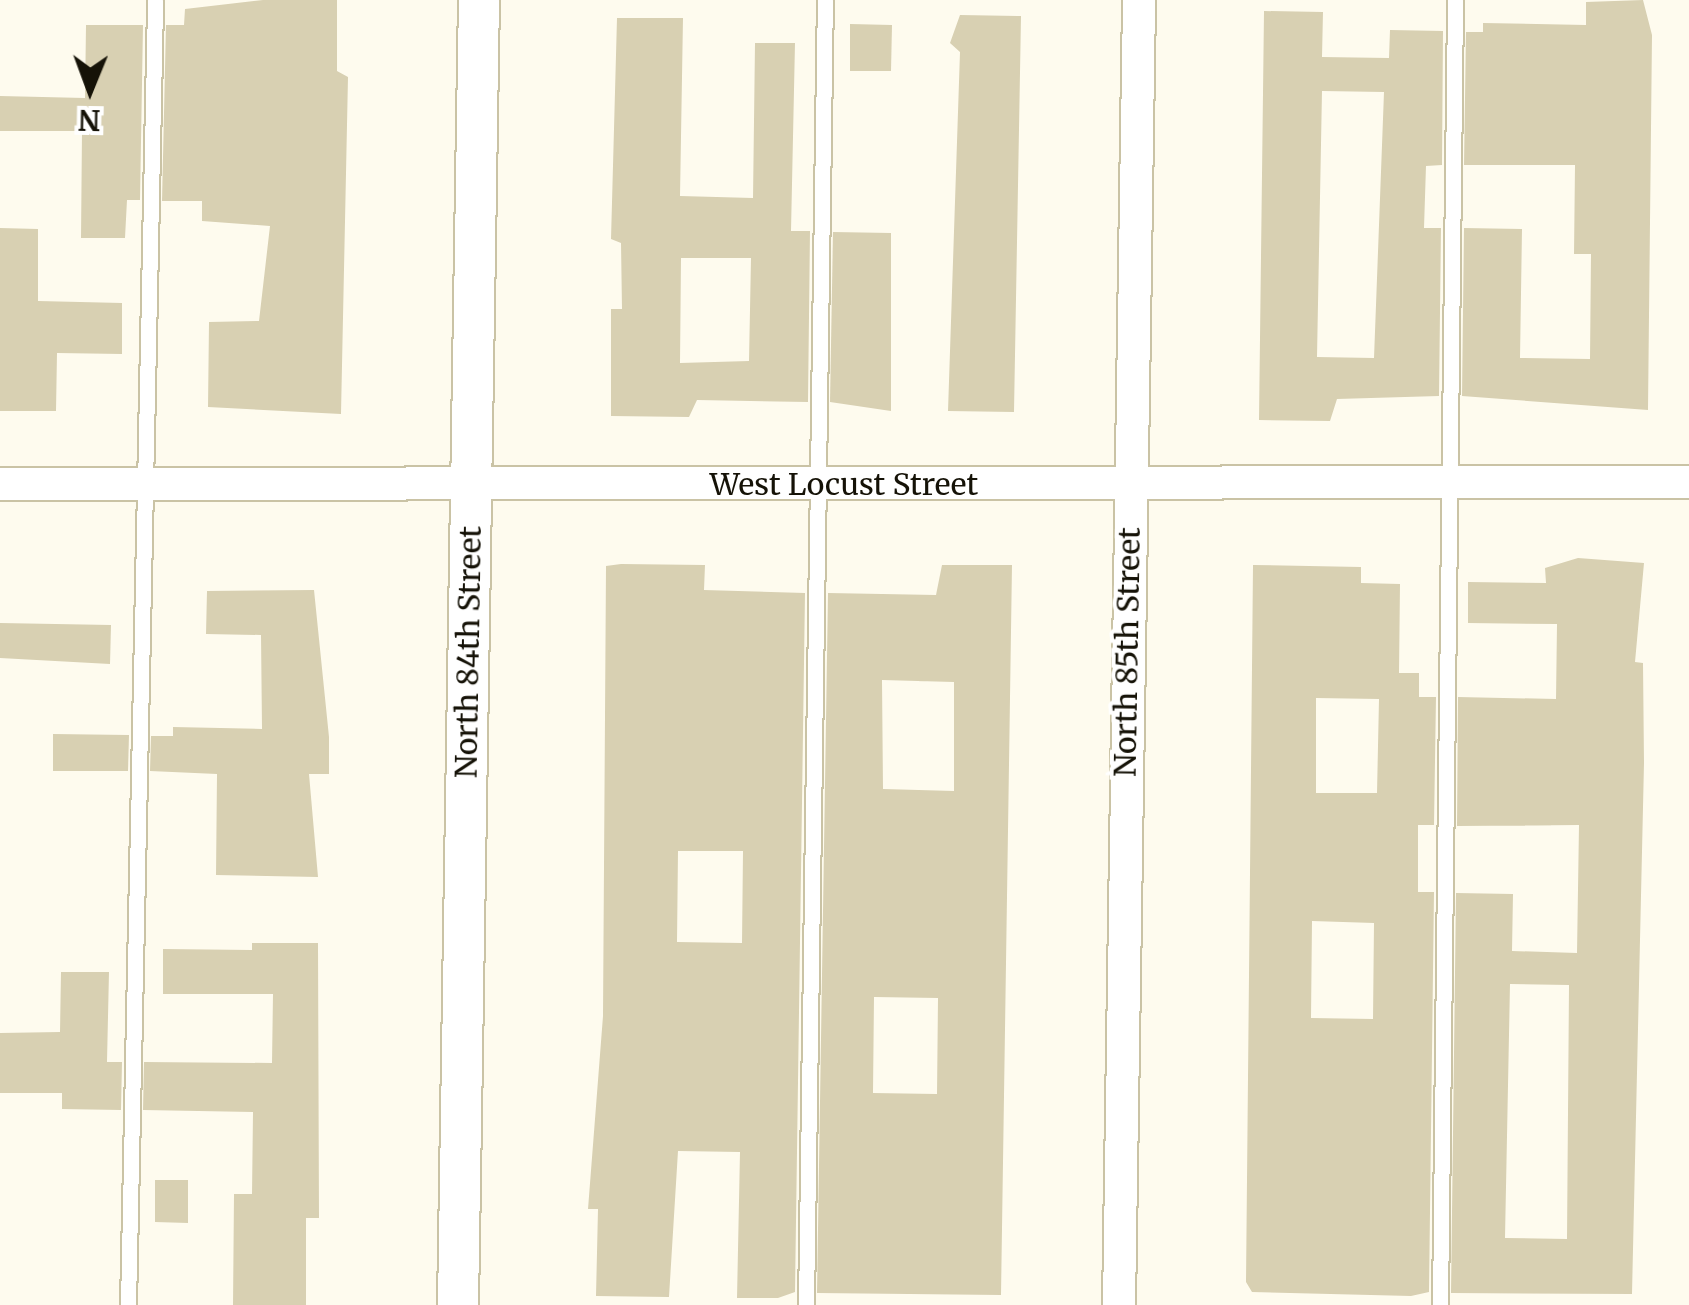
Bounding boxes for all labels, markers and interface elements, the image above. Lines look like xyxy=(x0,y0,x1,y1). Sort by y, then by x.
north arrow xyxy=(40,40,140,140)
text: N xyxy=(78,102,101,138)
street label: West Locust Street xyxy=(710,466,978,502)
street label: North 84th Street xyxy=(448,526,488,778)
street label: North 85th Street xyxy=(1107,527,1147,777)

